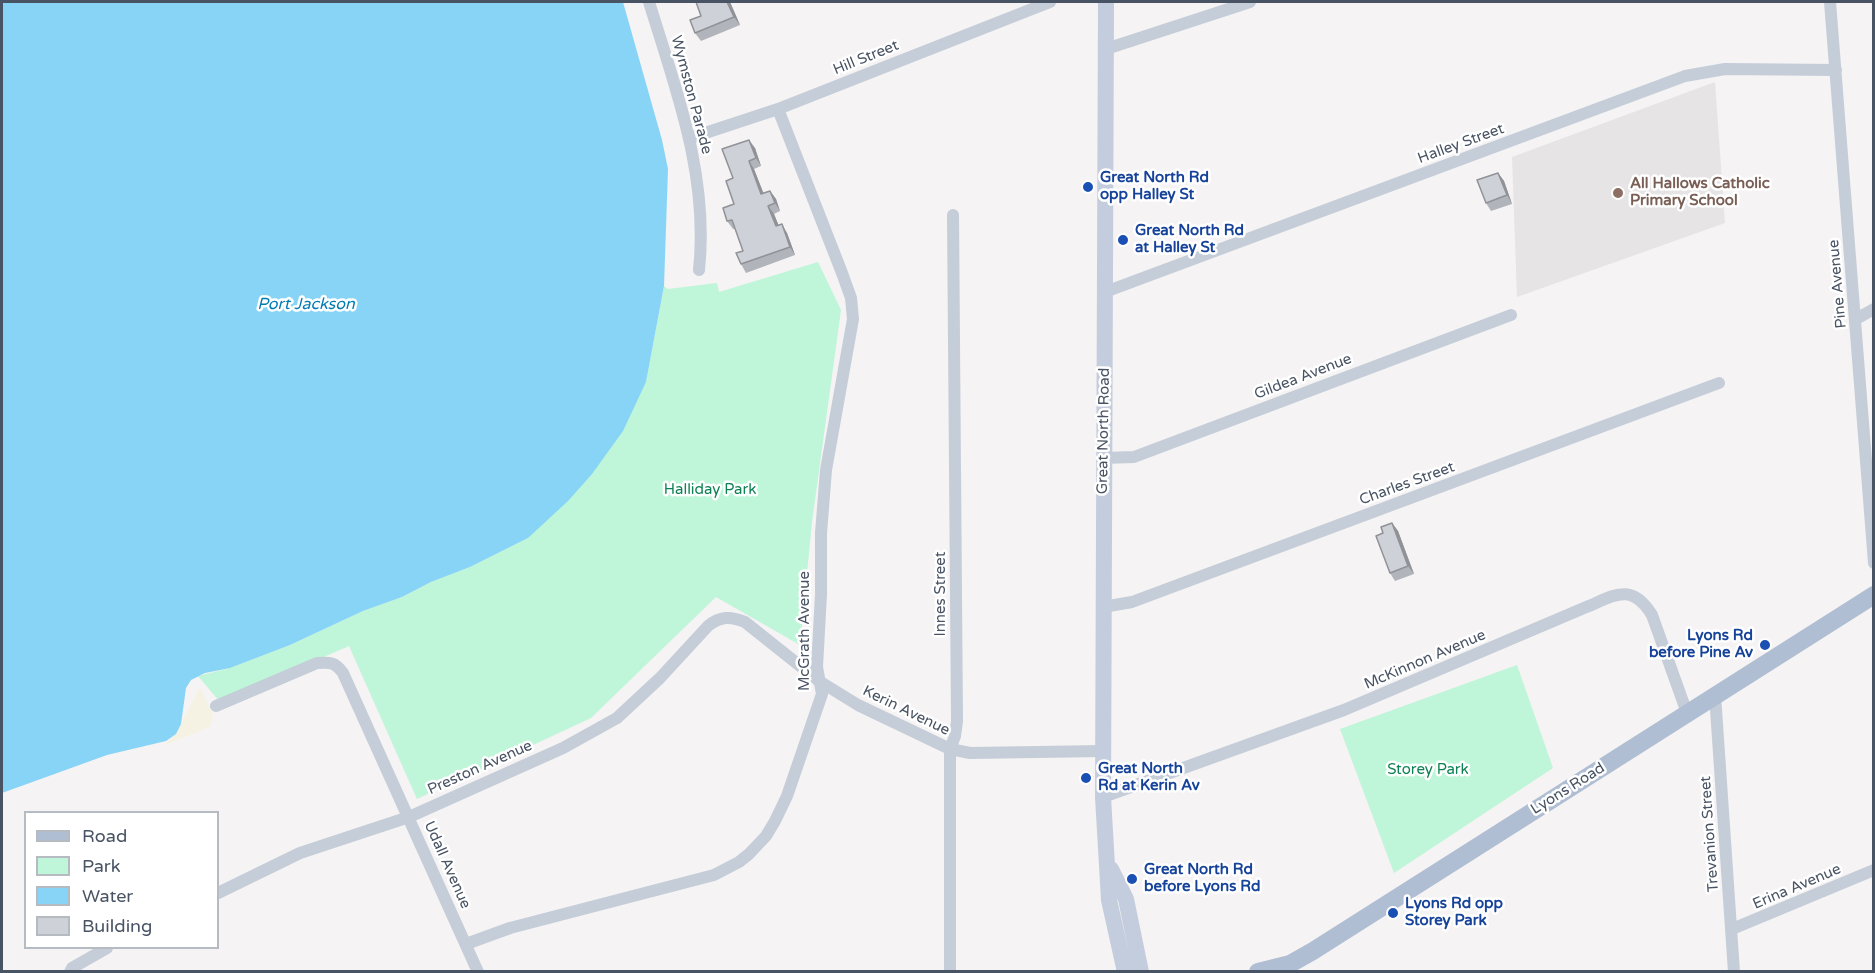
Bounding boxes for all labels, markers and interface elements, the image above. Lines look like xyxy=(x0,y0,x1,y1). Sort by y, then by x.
street label: Wymston Parade xyxy=(667,34,715,156)
street label: Hill Street xyxy=(831,37,901,79)
street label: Halley Street xyxy=(1415,120,1507,168)
place label: Great North Rd opp Halley St xyxy=(1100,169,1209,204)
place label: All Hallows Catholic Primary School xyxy=(1630,175,1770,210)
marker: Great North Rd opp Halley St xyxy=(1081,180,1095,194)
marker: All Hallows Catholic Primary School xyxy=(1611,186,1625,200)
place label: Great North Rd at Halley St xyxy=(1135,222,1244,257)
marker: Great North Rd at Halley St xyxy=(1116,233,1130,247)
street label: Pine Avenue xyxy=(1825,239,1851,329)
water label: Port Jackson xyxy=(257,295,355,315)
street label: Gildea Avenue xyxy=(1252,350,1354,404)
street label: Great North Road xyxy=(1094,368,1114,494)
street label: Charles Street xyxy=(1357,458,1457,510)
park label: Halliday Park xyxy=(664,481,756,499)
street label: Innes Street xyxy=(932,552,950,636)
street label: McGrath Avenue xyxy=(796,571,814,691)
street label: McKinnon Avenue xyxy=(1362,626,1488,694)
place label: Lyons Rd before Pine Av xyxy=(1649,627,1753,662)
marker: Lyons Rd before Pine Av xyxy=(1758,638,1772,652)
street label: Kerin Avenue xyxy=(859,682,953,740)
street label: Preston Avenue xyxy=(425,737,535,799)
street label: Lyons Road xyxy=(1528,759,1608,819)
place label: Great North Rd at Kerin Av xyxy=(1098,760,1200,795)
park label: Storey Park xyxy=(1387,761,1469,779)
marker: Great North Rd at Kerin Av xyxy=(1079,771,1093,785)
street label: Trevanion Street xyxy=(1697,775,1723,893)
legend xyxy=(24,811,219,949)
street label: Udall Avenue xyxy=(420,818,474,912)
text: Road xyxy=(82,825,127,847)
text: Park xyxy=(82,855,120,877)
street label: Erina Avenue xyxy=(1750,860,1844,914)
place label: Great North Rd before Lyons Rd xyxy=(1144,861,1260,896)
marker: Great North Rd before Lyons Rd xyxy=(1125,872,1139,886)
text: Water xyxy=(82,885,133,907)
place label: Lyons Rd opp Storey Park xyxy=(1405,895,1503,930)
marker: Lyons Rd opp Storey Park xyxy=(1386,906,1400,920)
text: Building xyxy=(82,915,152,937)

